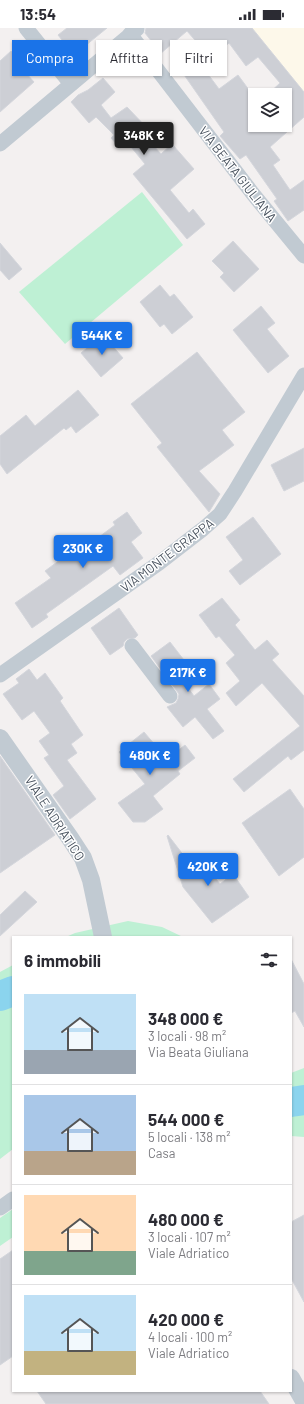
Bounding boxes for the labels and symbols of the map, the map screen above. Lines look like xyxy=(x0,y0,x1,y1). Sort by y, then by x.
pin: 348K € xyxy=(111,122,177,156)
street label: VIA BEATA GIULIANA xyxy=(196,123,280,225)
pin: 544K € xyxy=(69,322,135,356)
street label: VIA MONTE GRAPPA xyxy=(117,515,217,595)
pin: 230K € xyxy=(50,535,116,569)
pin: 217K € xyxy=(155,659,221,693)
pin: 480K € xyxy=(117,742,183,776)
street label: VIALE ADRIATICO xyxy=(22,773,88,863)
pin: 420K € xyxy=(175,853,241,887)

